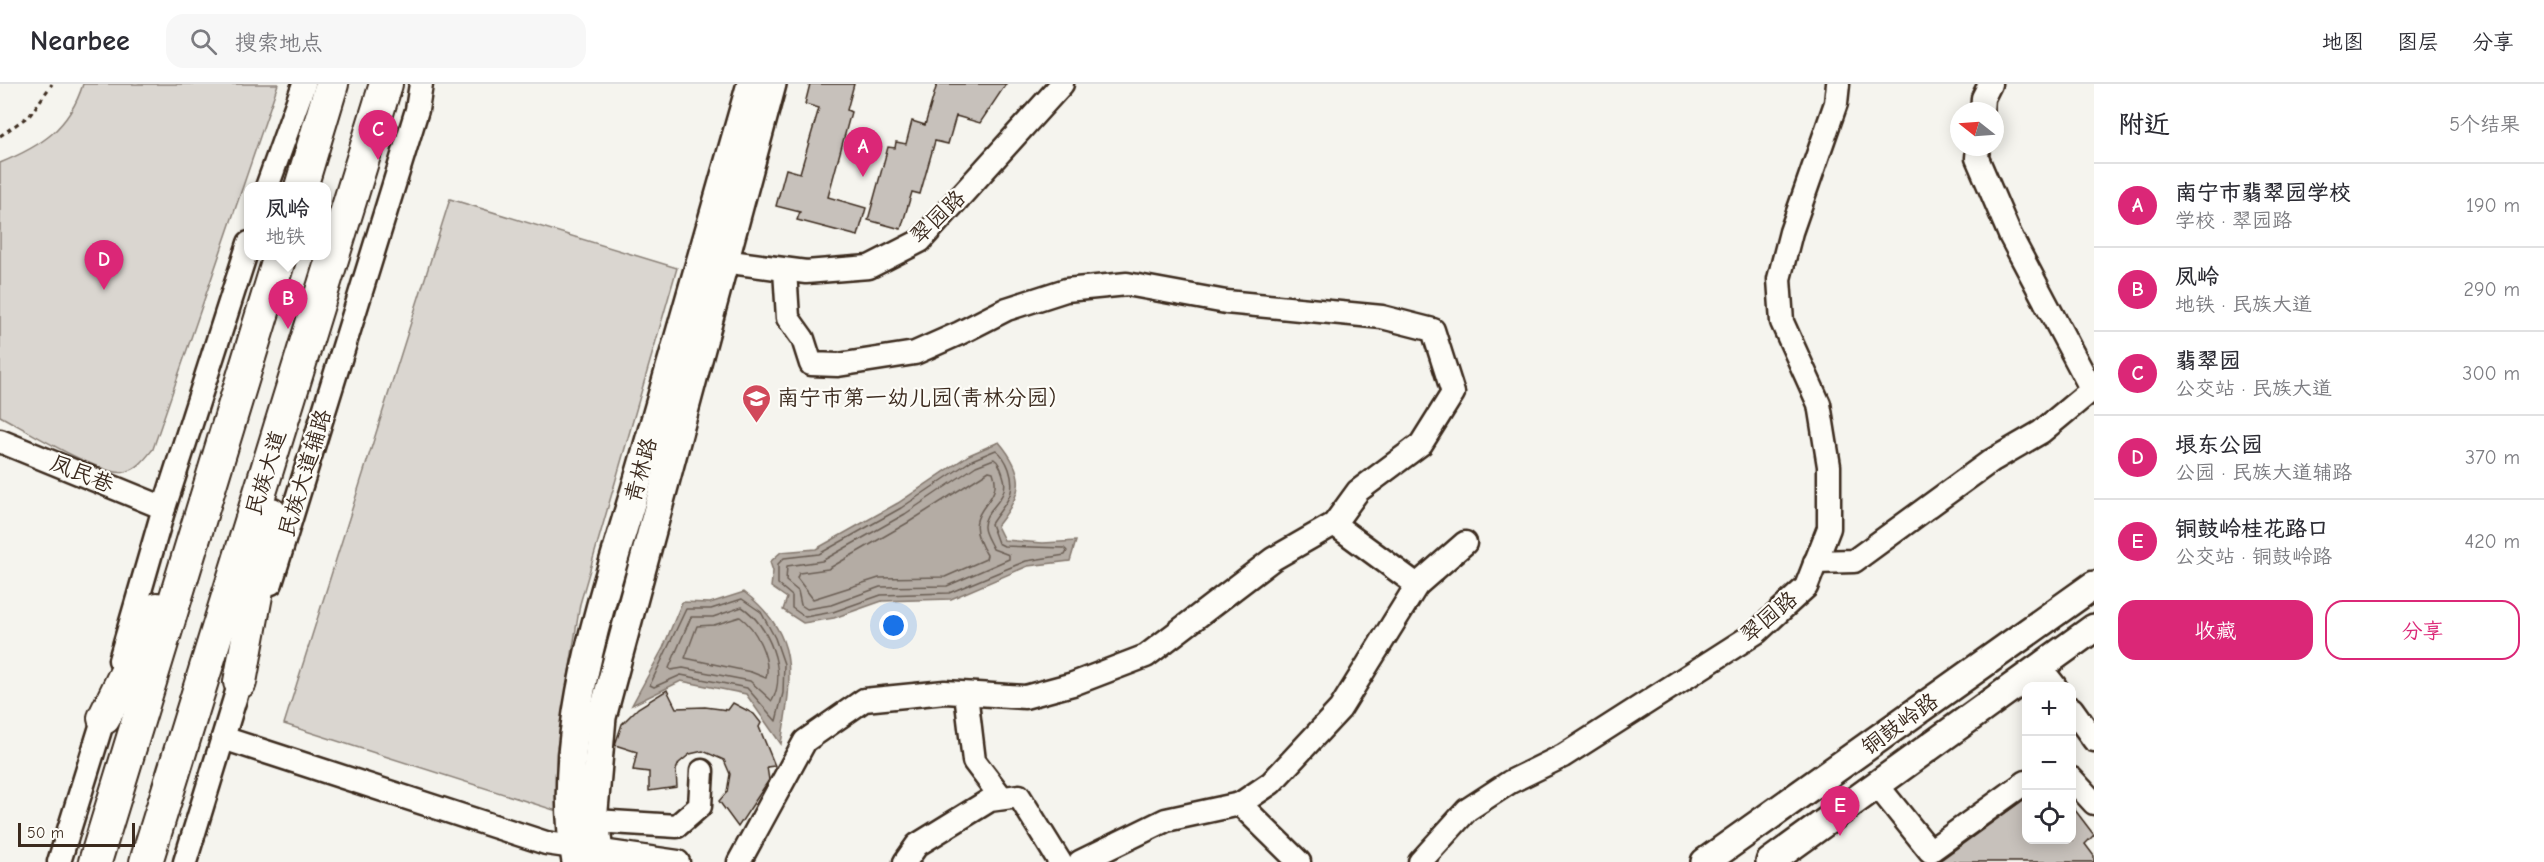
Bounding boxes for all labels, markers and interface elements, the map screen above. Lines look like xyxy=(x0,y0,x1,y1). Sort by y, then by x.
search box xyxy=(166,14,586,68)
text: Nearbee xyxy=(30,25,130,57)
icon: search xyxy=(187,25,220,58)
text: 搜索地点 xyxy=(235,30,323,56)
text: 地图 xyxy=(2322,30,2364,54)
text: 图层 xyxy=(2397,30,2439,54)
text: 分享 xyxy=(2472,30,2514,54)
north arrow xyxy=(1950,102,2004,156)
pin: C xyxy=(358,110,398,160)
text: 附近 xyxy=(2118,110,2170,140)
text: 5个结果 xyxy=(2449,113,2520,136)
pin: A xyxy=(844,128,882,177)
text: 南宁市翡翠园学校 xyxy=(2175,180,2351,206)
popup xyxy=(244,182,331,260)
street label: 翠园路 xyxy=(905,185,971,249)
text: A xyxy=(2132,194,2143,217)
text: 190 m xyxy=(2466,194,2520,217)
text: 凤岭 xyxy=(265,196,310,222)
text: 学校 · 翠园路 xyxy=(2175,209,2292,232)
text: 地铁 xyxy=(265,225,305,248)
pin: D xyxy=(84,240,124,290)
text: 凤岭 xyxy=(2175,264,2219,290)
text: B xyxy=(2131,278,2144,301)
text: 290 m xyxy=(2464,278,2520,301)
pin: B xyxy=(268,280,308,329)
text: 地铁 · 民族大道 xyxy=(2175,293,2312,316)
text: 翡翠园 xyxy=(2175,348,2241,374)
text: C xyxy=(2131,362,2144,385)
text: 300 m xyxy=(2462,362,2520,385)
text: 公交站 · 民族大道 xyxy=(2175,377,2332,400)
school or university icon: 南宁市第一幼儿园(青林分园) xyxy=(740,382,772,424)
place label: 南宁市第一幼儿园(青林分园) xyxy=(777,385,1056,411)
street label: 民族大道辅路 xyxy=(273,406,337,540)
street label: 民族大道 xyxy=(241,427,291,519)
text: 埌东公园 xyxy=(2175,432,2263,458)
street label: 青林路 xyxy=(619,435,663,505)
text: D xyxy=(2131,446,2144,469)
text: 370 m xyxy=(2465,446,2520,469)
street label: 凤民巷 xyxy=(47,450,117,498)
text: 公园 · 民族大道辅路 xyxy=(2175,461,2352,484)
text: 铜鼓岭桂花路口 xyxy=(2175,516,2329,542)
text: E xyxy=(2132,530,2143,553)
text: 420 m xyxy=(2464,530,2520,553)
text: 公交站 · 铜鼓岭路 xyxy=(2175,545,2332,568)
street label: 翠园路 xyxy=(1735,586,1803,648)
button: 收藏 xyxy=(2118,600,2313,660)
button: 分享 xyxy=(2325,600,2520,660)
your location xyxy=(879,611,908,640)
map controls xyxy=(2022,682,2076,844)
button: + xyxy=(2022,682,2076,736)
street label: 铜鼓岭路 xyxy=(1857,688,1943,760)
button: − xyxy=(2022,736,2076,790)
pin: E xyxy=(1820,786,1860,836)
button: locate xyxy=(2022,790,2076,844)
scale bar xyxy=(18,820,135,848)
text: 50 m xyxy=(27,824,64,842)

